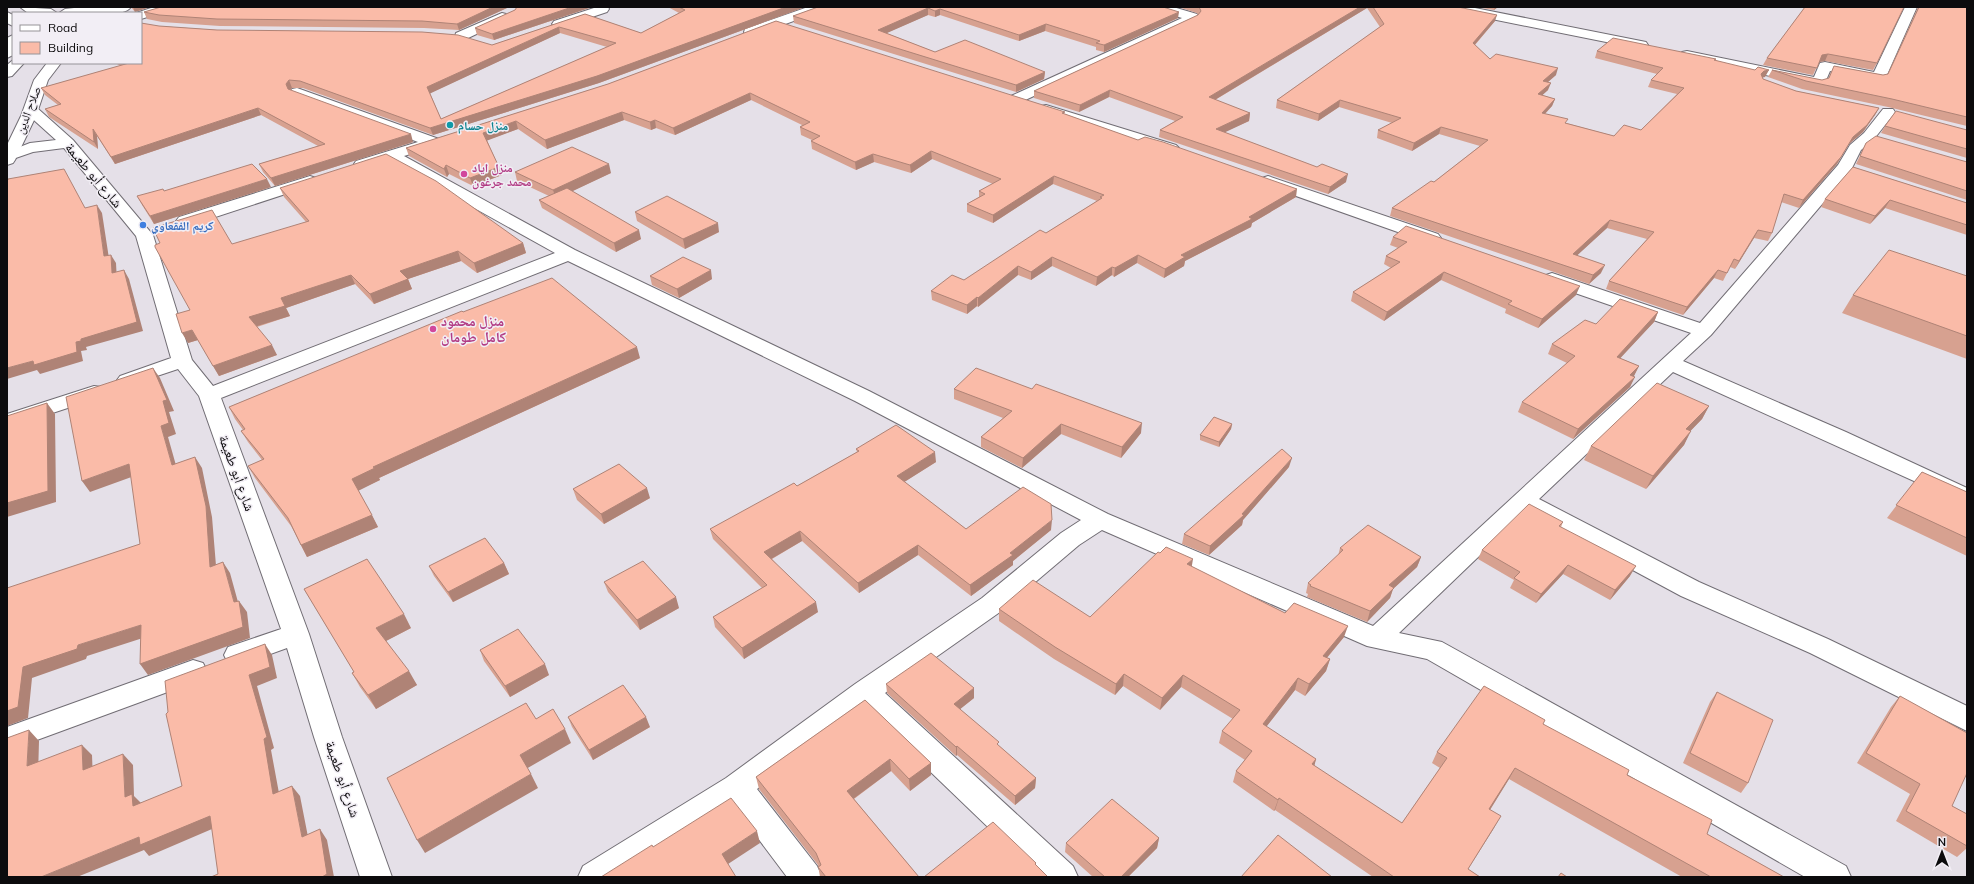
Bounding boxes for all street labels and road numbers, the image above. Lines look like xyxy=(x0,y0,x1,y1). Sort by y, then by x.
street label: صلاح الدين xyxy=(12,84,44,136)
street label: شارع أبو طعيمة xyxy=(61,139,127,212)
street label: شارع أبو طعيمة xyxy=(214,432,259,514)
street label: شارع أبو طعيمة xyxy=(321,738,365,820)

